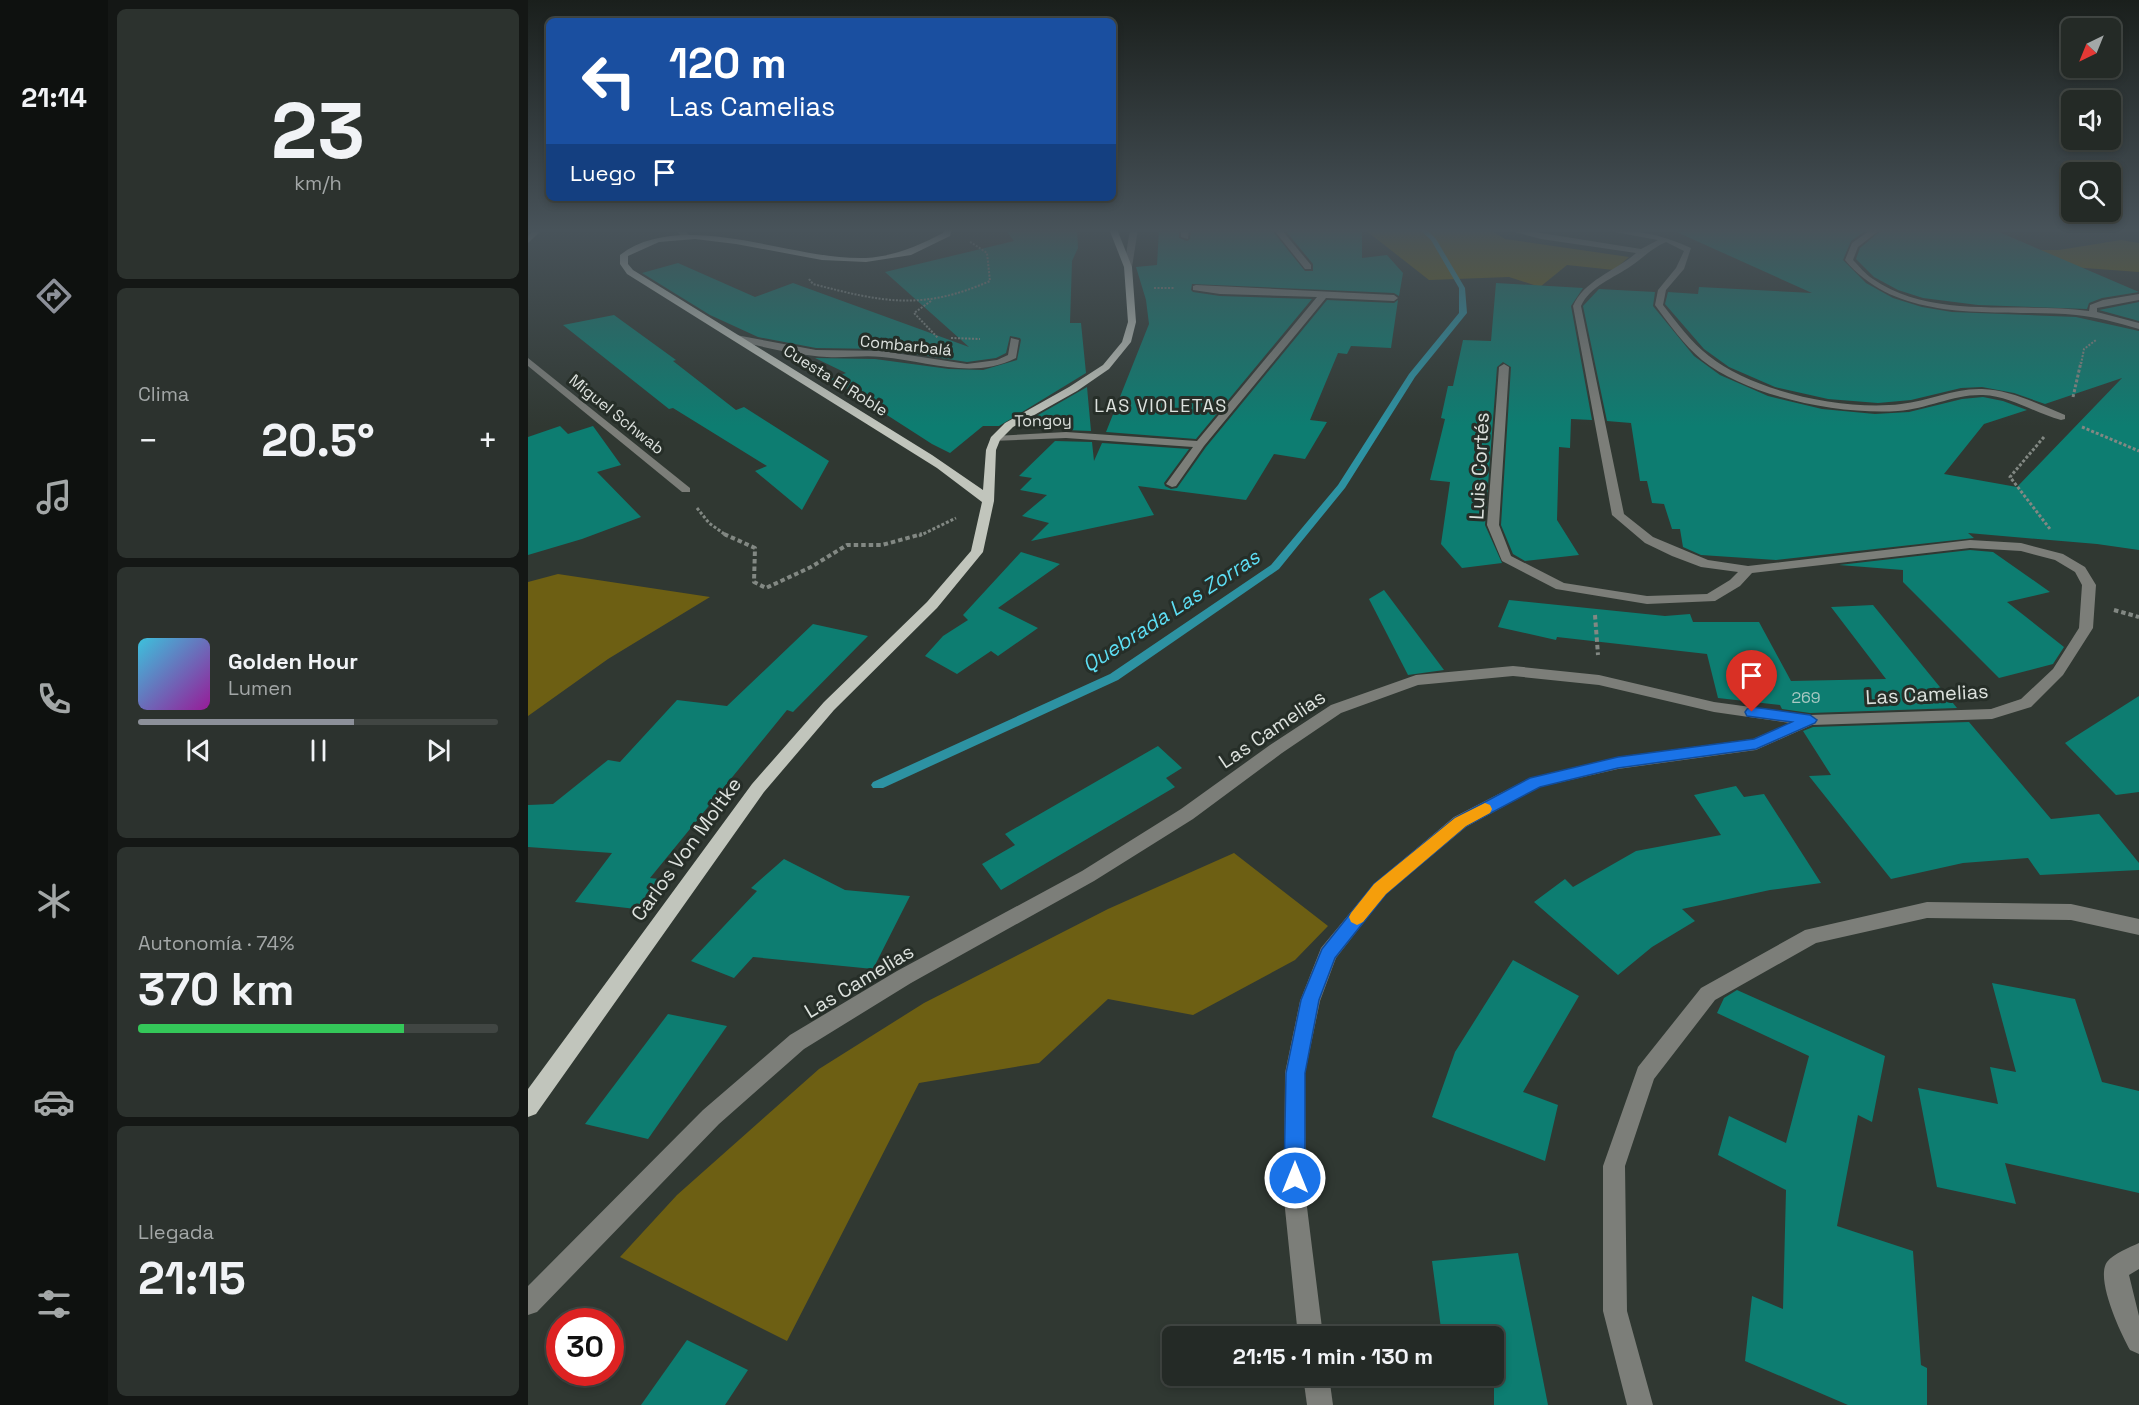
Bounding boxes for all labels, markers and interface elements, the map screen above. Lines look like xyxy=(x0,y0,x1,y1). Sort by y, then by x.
north arrow xyxy=(2061,18,2121,78)
map controls xyxy=(2061,18,2121,222)
text: 120 m xyxy=(669,37,787,90)
icon: left xyxy=(570,42,648,120)
text: 21:14 xyxy=(21,80,87,115)
text: 23 xyxy=(271,81,365,181)
text: Las Camelias xyxy=(669,89,835,124)
button: sound xyxy=(2061,90,2121,150)
icon: arrive xyxy=(648,156,681,189)
text: Luego xyxy=(570,159,636,187)
button: search xyxy=(2061,162,2121,222)
text: km/h xyxy=(294,170,342,196)
icon: directions xyxy=(33,275,75,317)
street label: Combarbalá xyxy=(859,330,953,361)
street label: Cuesta El Roble xyxy=(780,340,892,421)
street label: Miguel Schwab xyxy=(565,370,669,459)
text: Clima xyxy=(138,381,189,407)
district label: LAS VIOLETAS xyxy=(1094,394,1228,417)
street label: Tongoy xyxy=(1014,410,1072,431)
text: 20.5° xyxy=(261,412,375,469)
street label: Luis Cortés xyxy=(1463,412,1495,520)
text: − xyxy=(138,420,158,462)
text: + xyxy=(478,420,498,462)
icon: music xyxy=(33,476,75,518)
water label: Quebrada Las Zorras xyxy=(1077,543,1265,678)
text: Golden Hour xyxy=(228,647,358,675)
pin xyxy=(1726,650,1777,712)
icon: arrive xyxy=(1735,659,1768,692)
text: Lumen xyxy=(228,675,292,701)
icon: phone xyxy=(33,678,75,720)
street label: Las Camelias xyxy=(1865,678,1989,710)
street label: Las Camelias xyxy=(1214,684,1330,774)
house number: 269 xyxy=(1791,687,1821,708)
icon: previous xyxy=(182,734,215,767)
icon: pause xyxy=(302,734,335,767)
icon: next xyxy=(422,734,455,767)
street label: Carlos Von Moltke xyxy=(625,772,747,926)
icon: climate xyxy=(33,880,75,922)
text: Autonomía · 74% xyxy=(138,930,294,956)
street label: Las Camelias xyxy=(800,938,918,1024)
text: 370 km xyxy=(138,961,295,1018)
icon: car xyxy=(33,1081,75,1123)
position arrow xyxy=(1263,1146,1327,1210)
text: Llegada xyxy=(138,1219,214,1245)
text: 21:15 xyxy=(138,1250,246,1307)
icon: filters xyxy=(33,1283,75,1325)
speed limit sign: 30 xyxy=(546,1308,624,1386)
text: 21:15 · 1 min · 130 m xyxy=(1233,1342,1433,1370)

